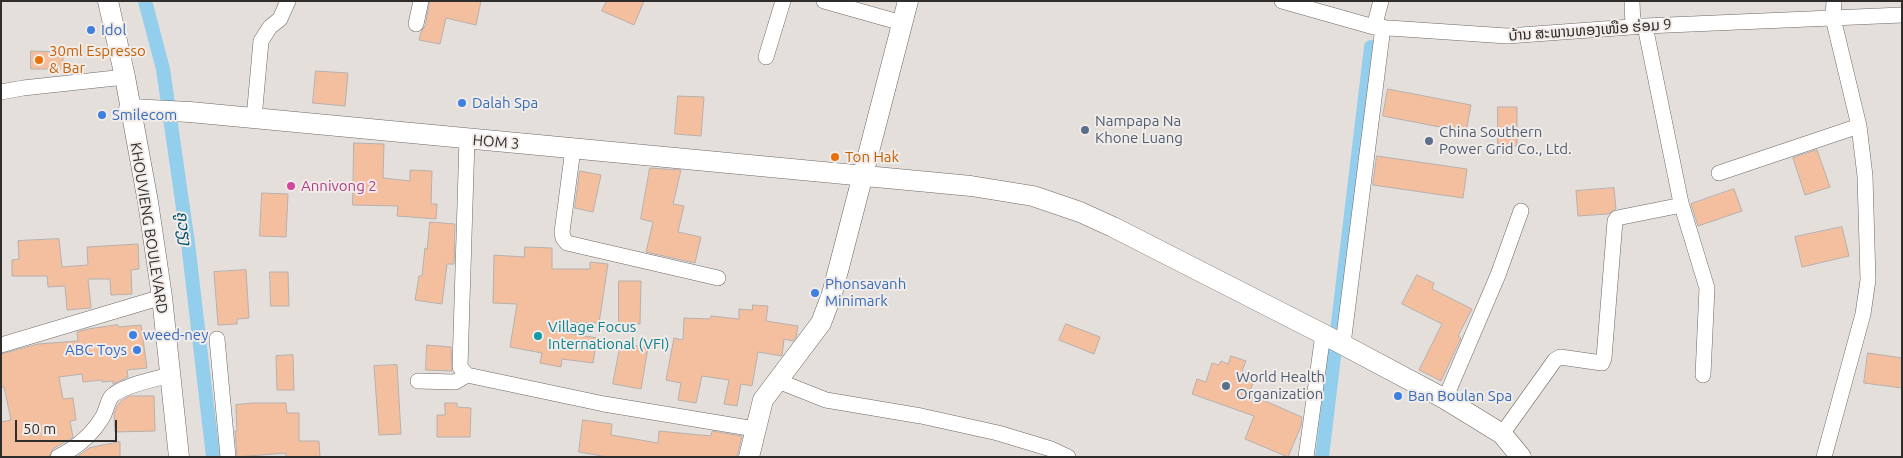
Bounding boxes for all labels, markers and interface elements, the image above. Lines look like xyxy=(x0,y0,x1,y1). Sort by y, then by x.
street label: ບ້ານ ສະພານທອງເໜືອ ຮ່ອມ 9 xyxy=(1508,15,1672,45)
place label: Idol xyxy=(101,21,126,39)
marker: Idol xyxy=(85,24,97,36)
place label: 30ml Espresso & Bar xyxy=(49,42,146,77)
marker: 30ml Espresso & Bar xyxy=(33,54,45,66)
place label: Dalah Spa xyxy=(472,94,538,112)
marker: Dalah Spa xyxy=(456,97,468,109)
place label: Smilecom xyxy=(112,106,177,124)
marker: Smilecom xyxy=(96,109,108,121)
place label: Nampapa Na Khone Luang xyxy=(1095,112,1183,147)
place label: China Southern Power Grid Co., Ltd. xyxy=(1439,123,1572,158)
marker: Nampapa Na Khone Luang xyxy=(1079,124,1091,136)
street label: HOM 3 xyxy=(472,131,520,153)
marker: China Southern Power Grid Co., Ltd. xyxy=(1423,135,1435,147)
street label: KHOUVIENG BOULEVARD xyxy=(127,141,171,315)
place label: Ton Hak xyxy=(845,148,899,166)
marker: Ton Hak xyxy=(829,151,841,163)
place label: Annivong 2 xyxy=(301,177,377,195)
marker: Annivong 2 xyxy=(285,180,297,192)
water label: ຄູວຽງ xyxy=(172,210,196,246)
place label: Phonsavanh Minimark xyxy=(825,275,906,310)
marker: Phonsavanh Minimark xyxy=(809,287,821,299)
place label: Village Focus International (VFI) xyxy=(548,318,669,353)
place label: weed-ney xyxy=(143,326,208,344)
marker: weed-ney xyxy=(127,329,139,341)
marker: Village Focus International (VFI) xyxy=(532,330,544,342)
place label: ABC Toys xyxy=(65,341,127,359)
marker: ABC Toys xyxy=(131,344,143,356)
place label: World Health Organization xyxy=(1236,368,1325,403)
marker: World Health Organization xyxy=(1220,380,1232,392)
place label: Ban Boulan Spa xyxy=(1408,387,1512,405)
marker: Ban Boulan Spa xyxy=(1392,390,1404,402)
scale bar xyxy=(18,410,120,442)
text: 50 m xyxy=(23,420,56,437)

